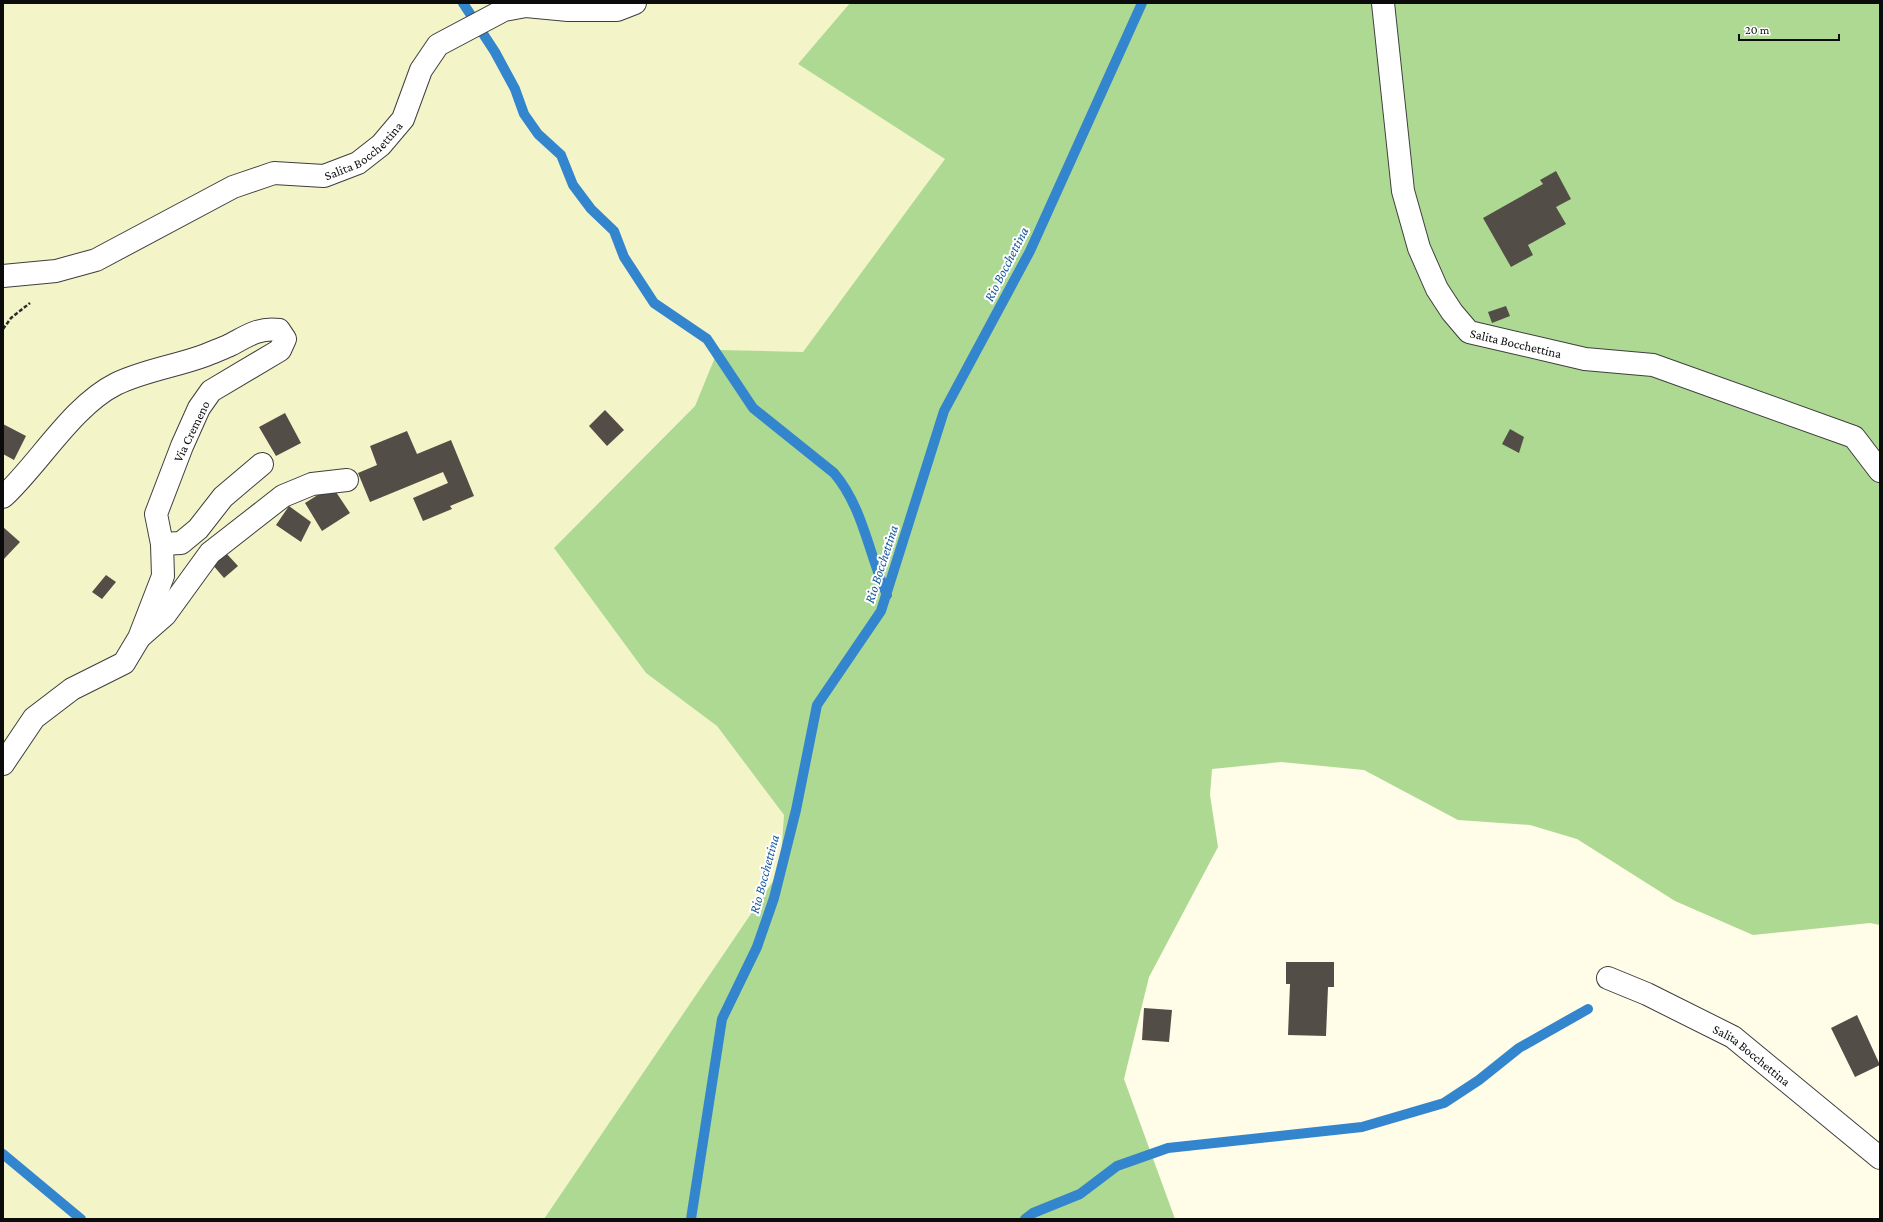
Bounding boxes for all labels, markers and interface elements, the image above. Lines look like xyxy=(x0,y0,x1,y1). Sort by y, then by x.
scale bar xyxy=(1739,16,1839,42)
text: 20 m xyxy=(1745,23,1770,37)
street label: Salita Bocchettina xyxy=(322,118,406,183)
water label: Rio Bocchettina xyxy=(980,224,1032,304)
street label: Salita Bocchettina xyxy=(1469,326,1563,361)
street label: Via Cremeno xyxy=(170,398,213,464)
water label: Rio Bocchettina xyxy=(861,523,901,605)
water label: Rio Bocchettina xyxy=(746,832,782,915)
street label: Salita Bocchettina xyxy=(1711,1021,1793,1089)

